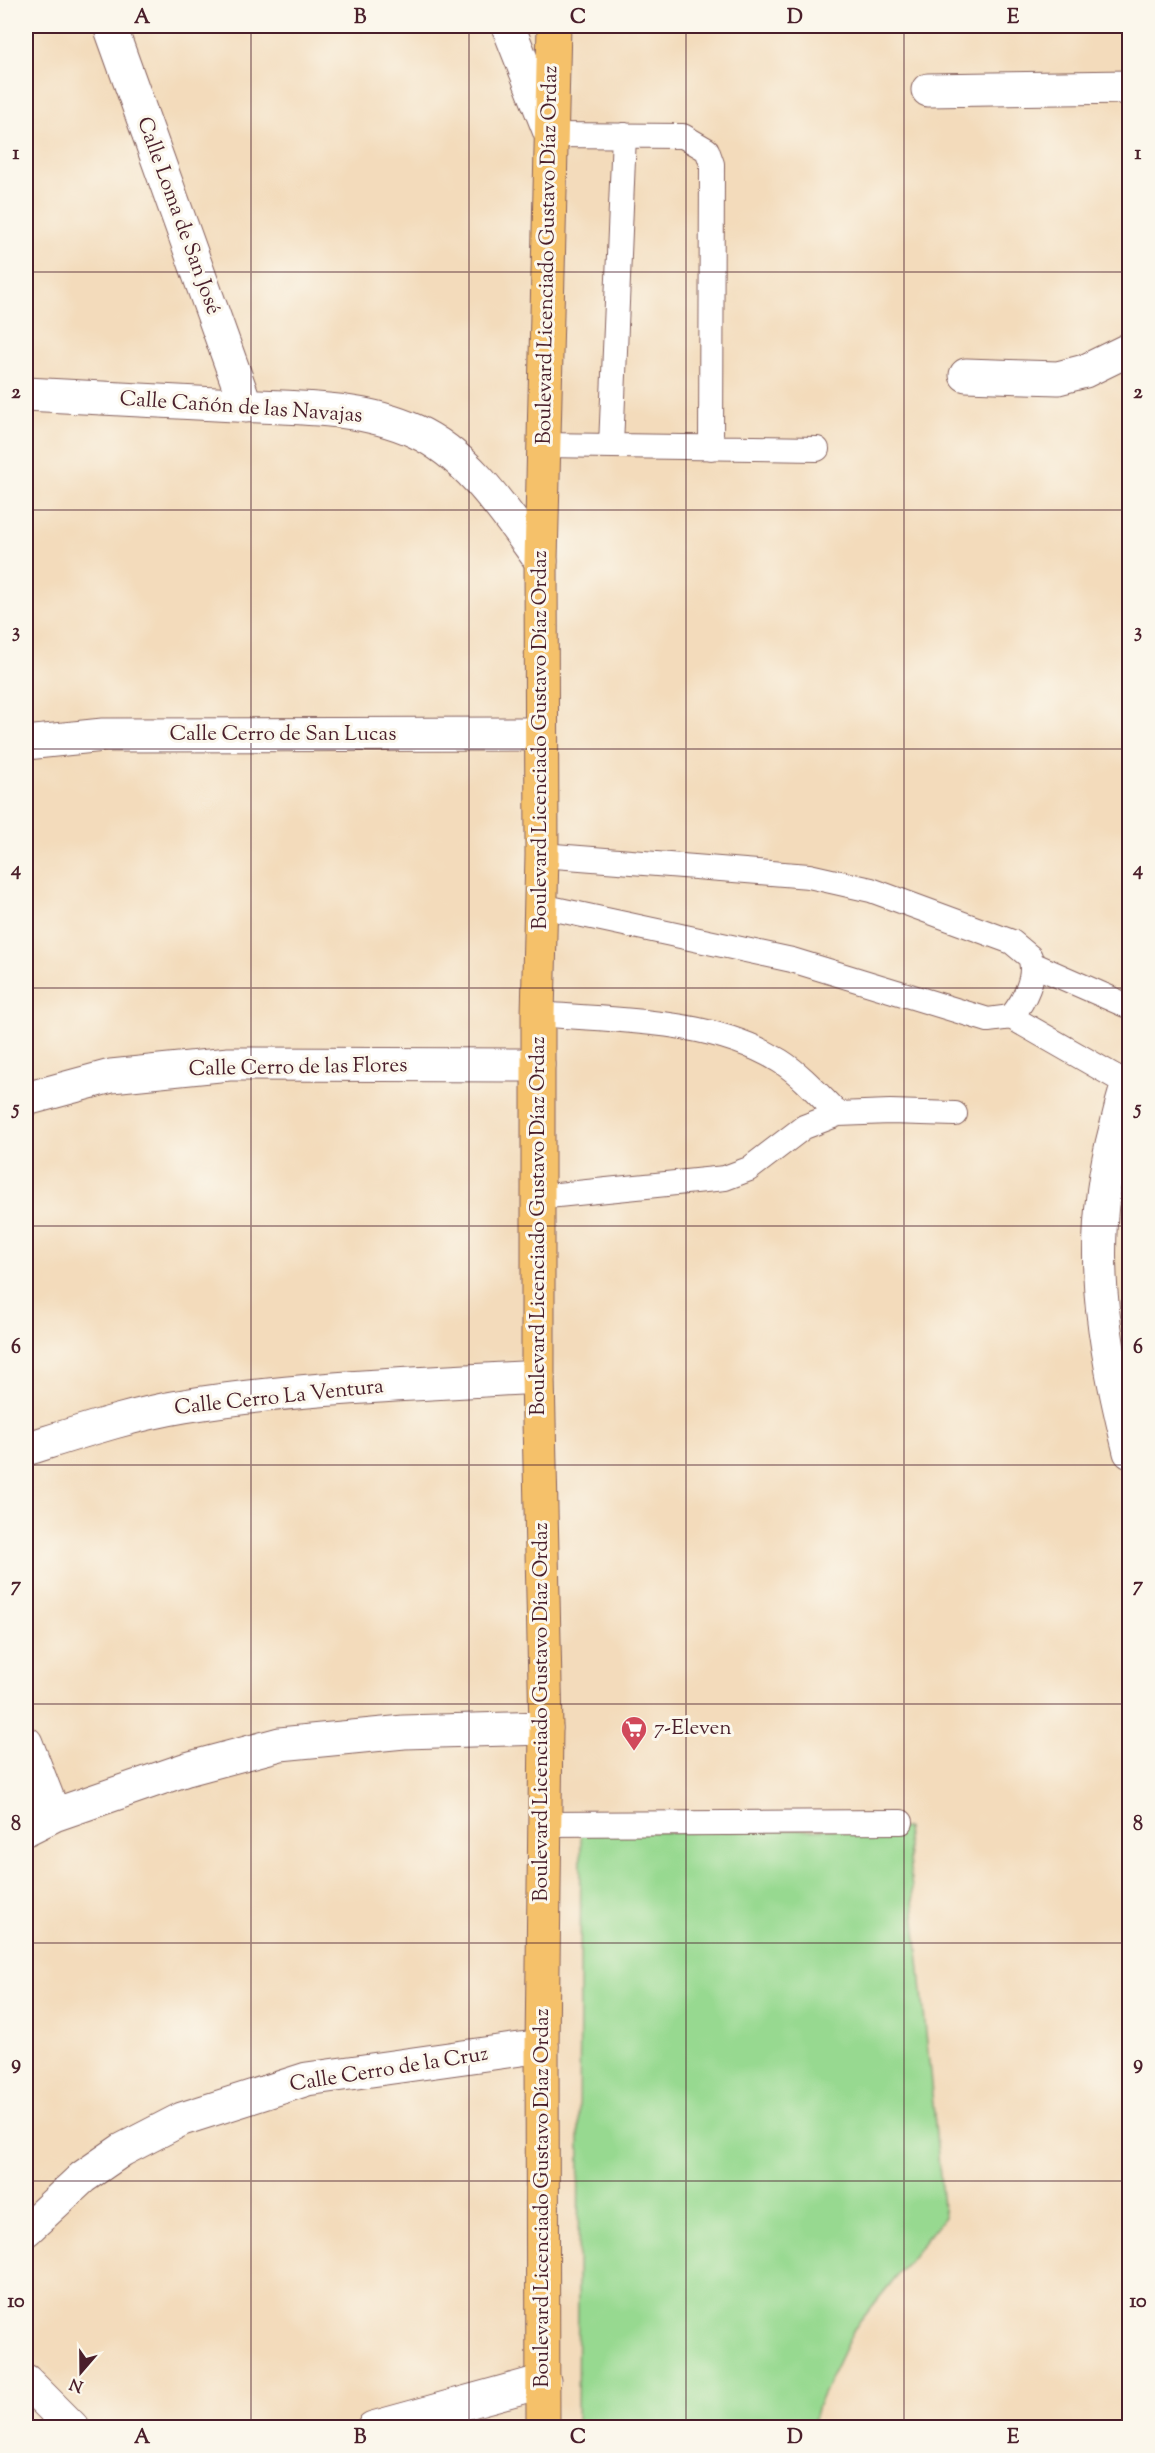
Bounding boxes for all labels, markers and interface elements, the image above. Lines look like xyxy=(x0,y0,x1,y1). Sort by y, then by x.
text: A xyxy=(134,4,151,33)
text: B xyxy=(354,4,367,33)
text: C xyxy=(570,4,586,33)
text: D xyxy=(787,4,803,33)
text: E xyxy=(1007,4,1020,33)
street label: Boulevard Licenciado Gustavo Díaz Ordaz xyxy=(530,65,566,445)
street label: Calle Loma de San José xyxy=(128,113,228,319)
text: 1 xyxy=(13,140,20,169)
text: 1 xyxy=(1135,140,1142,169)
text: 2 xyxy=(11,379,21,408)
text: 2 xyxy=(1133,379,1143,408)
street label: Calle Cañón de las Navajas xyxy=(119,385,363,431)
street label: Boulevard Licenciado Gustavo Díaz Ordaz xyxy=(526,550,556,930)
text: 3 xyxy=(12,618,20,647)
text: 3 xyxy=(1134,618,1142,647)
street label: Calle Cerro de San Lucas xyxy=(169,720,397,750)
text: 4 xyxy=(10,856,21,885)
text: 4 xyxy=(1132,856,1143,885)
street label: Boulevard Licenciado Gustavo Díaz Ordaz xyxy=(524,1036,554,1416)
street label: Calle Cerro de las Flores xyxy=(188,1051,408,1085)
text: 5 xyxy=(11,1095,20,1124)
text: 5 xyxy=(1133,1095,1142,1124)
text: 6 xyxy=(11,1334,21,1363)
text: 6 xyxy=(1133,1334,1143,1363)
street label: Calle Cerro La Ventura xyxy=(173,1372,386,1424)
street label: Boulevard Licenciado Gustavo Díaz Ordaz xyxy=(527,1522,557,1902)
text: 7 xyxy=(11,1572,22,1601)
text: 7 xyxy=(1133,1572,1144,1601)
supermarket icon: 7-Eleven xyxy=(619,1714,649,1752)
place label: 7-Eleven xyxy=(654,1714,732,1744)
text: 8 xyxy=(11,1811,21,1840)
text: 8 xyxy=(1133,1811,1143,1840)
street label: Boulevard Licenciado Gustavo Díaz Ordaz xyxy=(528,2008,558,2388)
street label: Calle Cerro de la Cruz xyxy=(288,2040,490,2100)
text: 9 xyxy=(11,2050,21,2079)
text: 9 xyxy=(1133,2050,1143,2079)
text: 10 xyxy=(7,2288,25,2317)
text: 10 xyxy=(1129,2288,1147,2317)
north arrow xyxy=(51,2342,111,2402)
text: N xyxy=(67,2371,87,2397)
text: A xyxy=(134,2424,151,2453)
text: B xyxy=(354,2424,367,2453)
text: C xyxy=(570,2424,586,2453)
text: D xyxy=(787,2424,803,2453)
text: E xyxy=(1007,2424,1020,2453)

